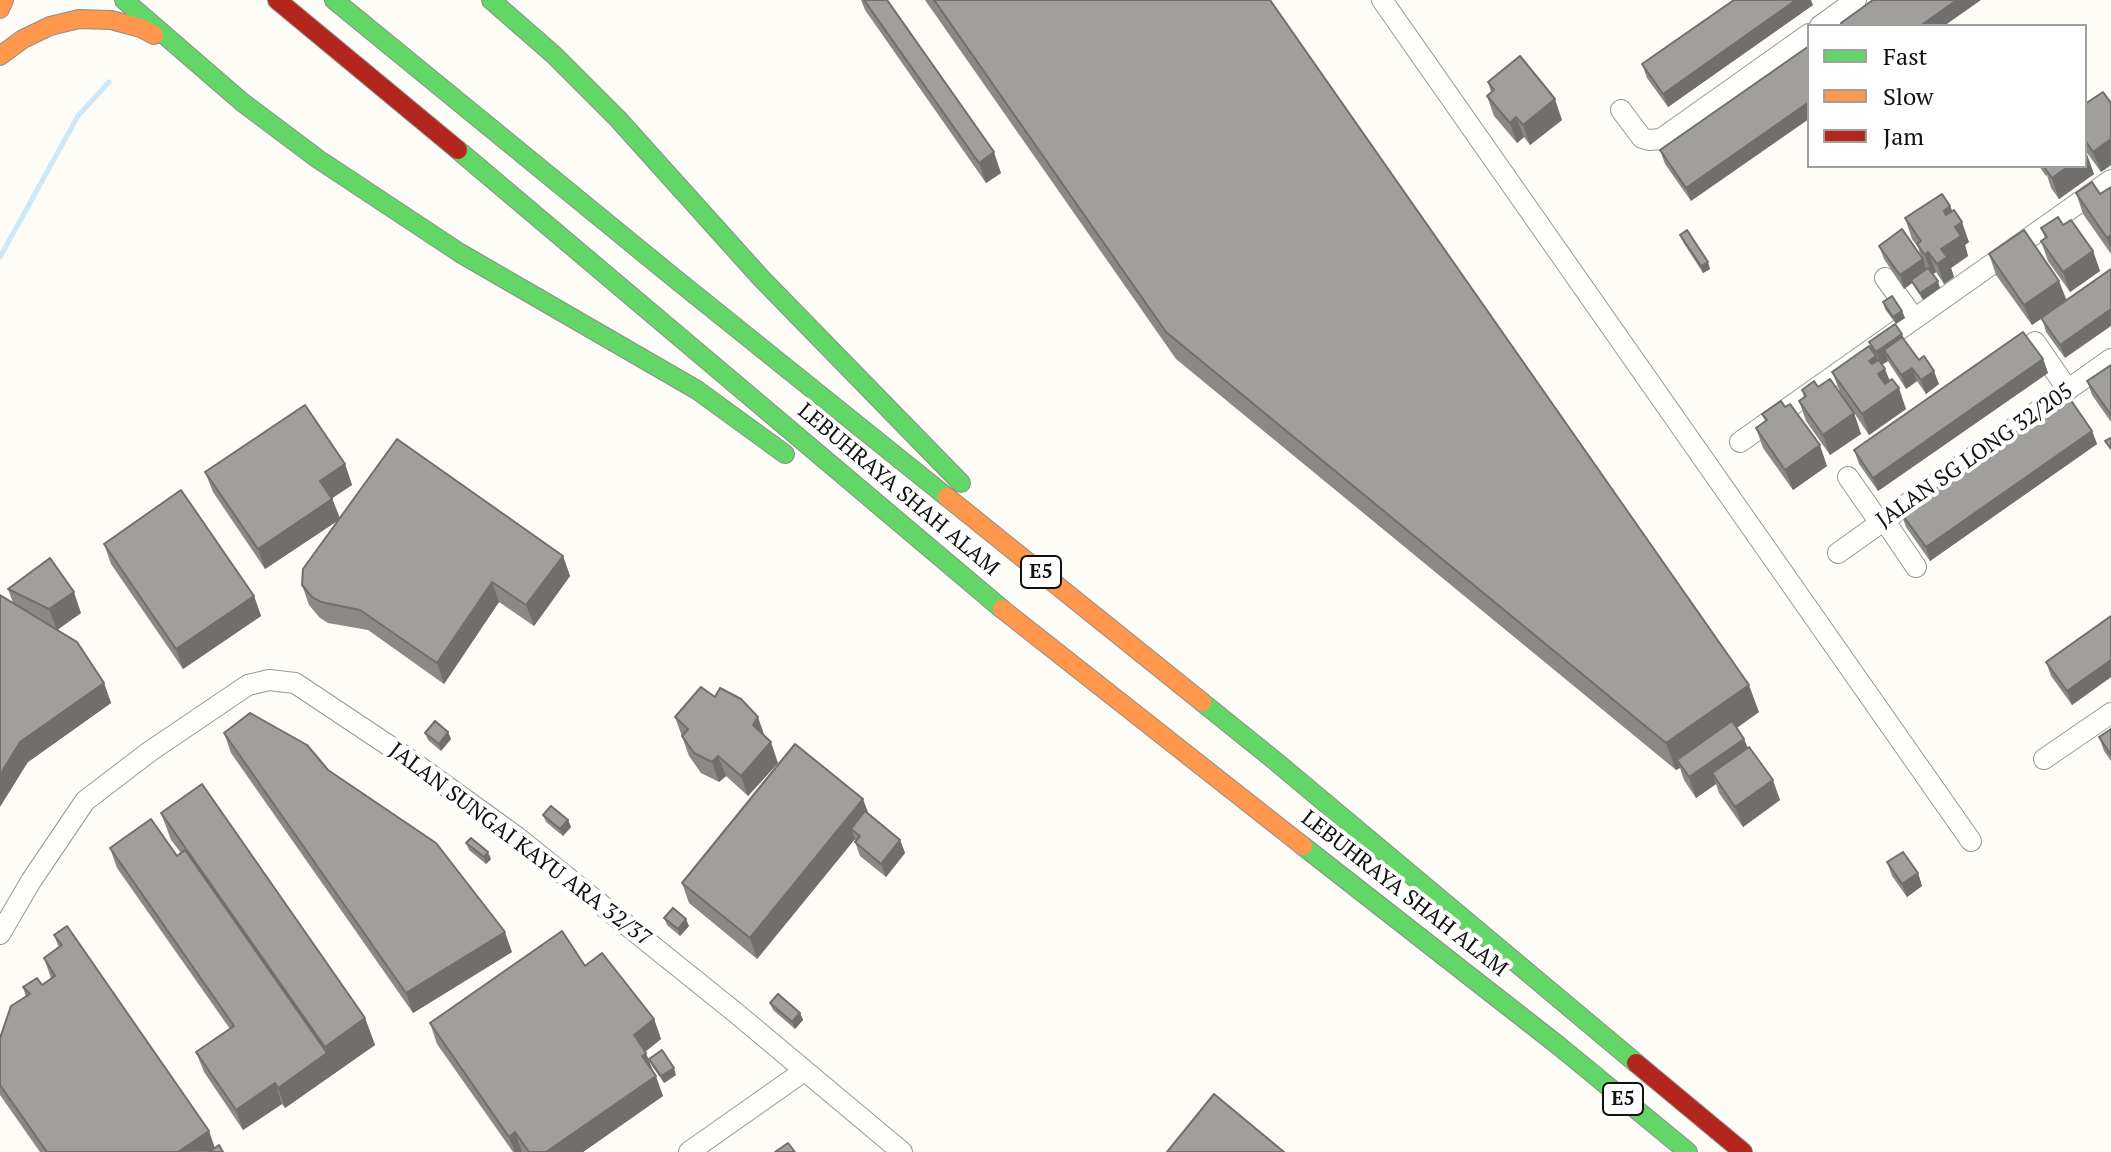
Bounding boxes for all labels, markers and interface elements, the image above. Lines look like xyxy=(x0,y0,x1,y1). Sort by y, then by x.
legend xyxy=(1807,24,2087,168)
text: Fast xyxy=(1883,40,1927,72)
text: Slow xyxy=(1883,80,1934,112)
text: Jam xyxy=(1883,120,1924,152)
street label: JALAN SG LONG 32/205 xyxy=(1872,378,2078,534)
street label: LEBUHRAYA SHAH ALAM xyxy=(792,398,1004,582)
road number: E5 xyxy=(1021,556,1061,588)
street label: JALAN SUNGAI KAYU ARA 32/37 xyxy=(384,738,656,952)
street label: LEBUHRAYA SHAH ALAM xyxy=(1296,805,1512,983)
road number: E5 xyxy=(1603,1083,1643,1115)

